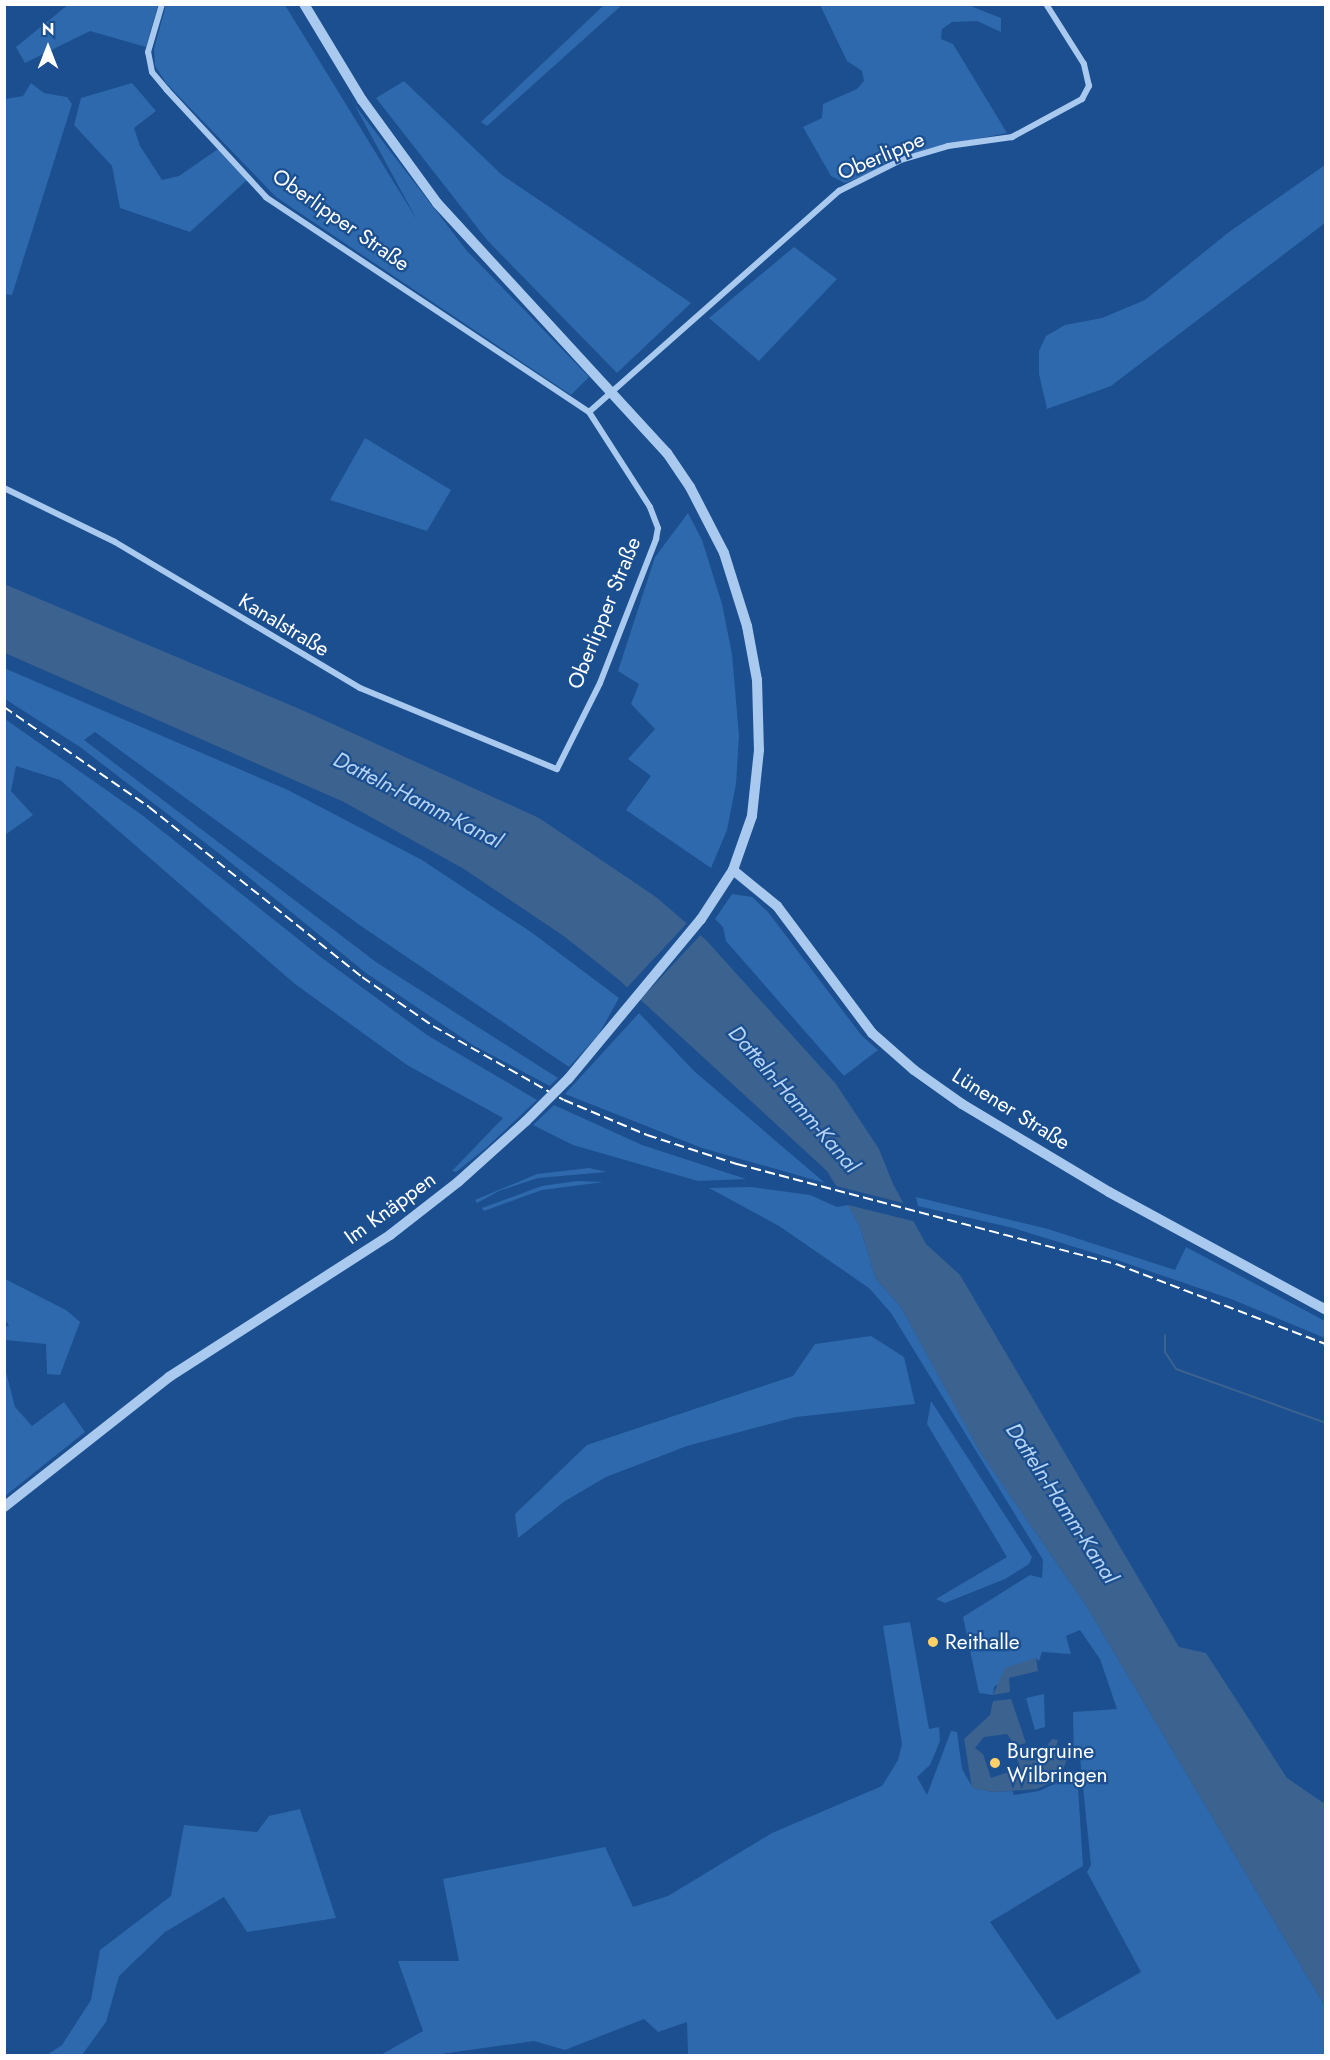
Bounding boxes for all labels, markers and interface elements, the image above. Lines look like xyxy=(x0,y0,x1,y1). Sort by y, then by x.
north arrow xyxy=(18,18,78,78)
text: N xyxy=(42,18,54,41)
street label: Oberlippe xyxy=(834,127,928,185)
street label: Oberlipper Straße xyxy=(268,163,414,277)
street label: Oberlipper Straße xyxy=(562,533,646,693)
street label: Kanalstraße xyxy=(234,588,334,662)
water label: Datteln-Hamm-Kanal xyxy=(329,746,507,854)
water label: Datteln-Hamm-Kanal xyxy=(723,1020,865,1178)
street label: Lünener Straße xyxy=(947,1063,1075,1155)
street label: Im Knäppen xyxy=(339,1166,441,1250)
water label: Datteln-Hamm-Kanal xyxy=(1000,1418,1124,1588)
place label: Reithalle xyxy=(945,1629,1020,1655)
marker: Reithalle xyxy=(926,1635,940,1649)
place label: Burgruine Wilbringen xyxy=(1007,1738,1108,1788)
marker: Burgruine Wilbringen xyxy=(988,1756,1002,1770)

